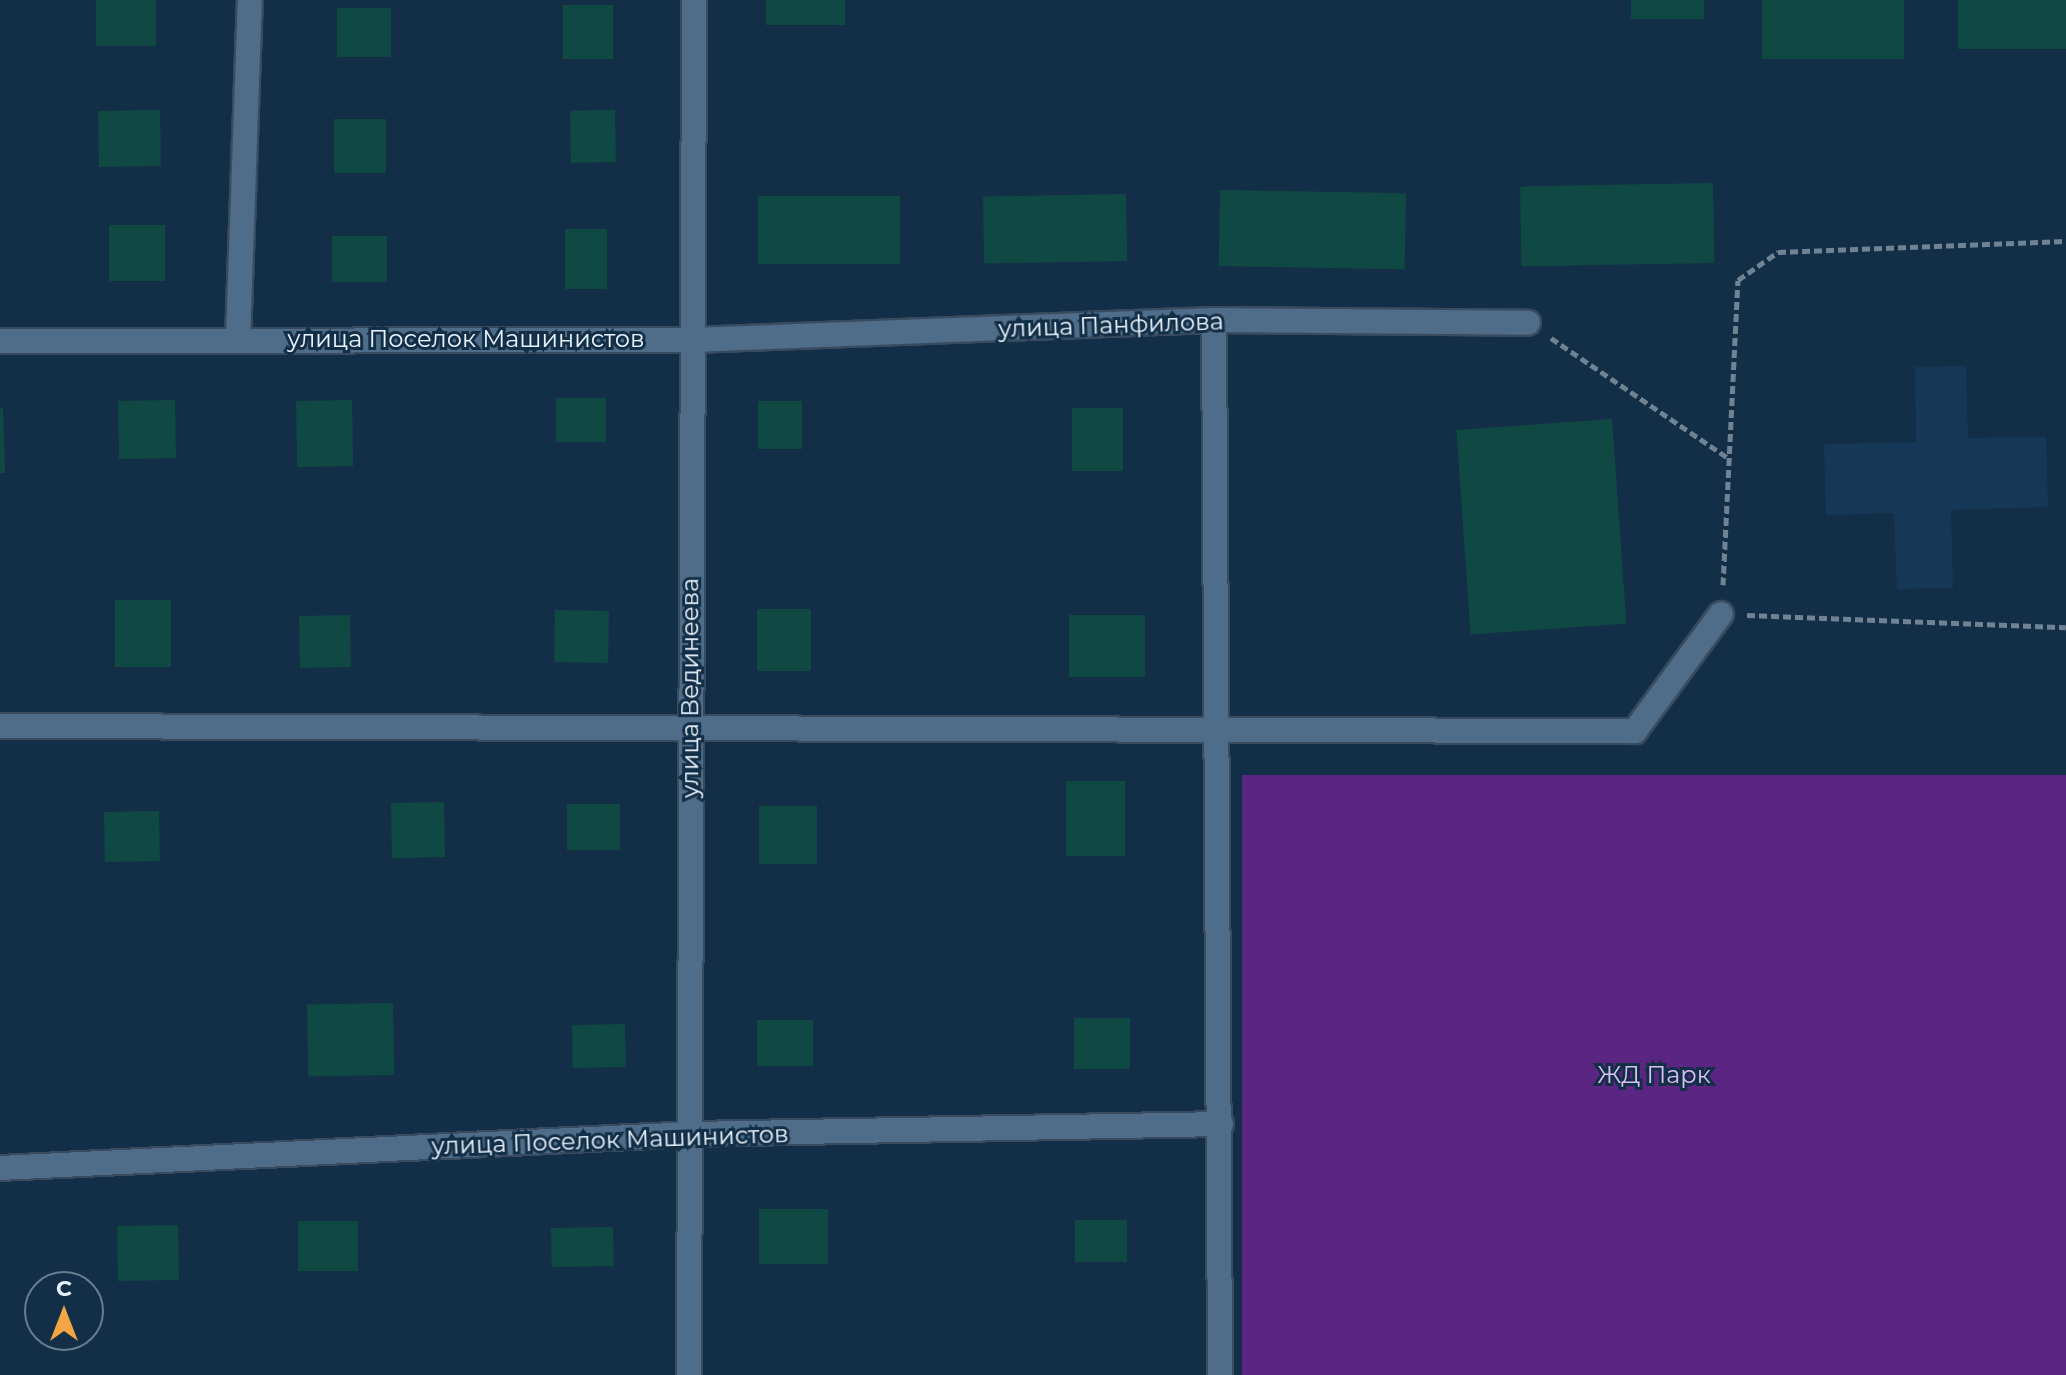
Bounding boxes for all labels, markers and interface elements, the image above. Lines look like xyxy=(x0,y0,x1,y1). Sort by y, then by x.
street label: улица Панфилова xyxy=(998,307,1224,343)
street label: улица Поселок Машинистов xyxy=(287,325,645,353)
street label: улица Вединеева xyxy=(676,578,704,798)
park label: ЖД Парк xyxy=(1597,1061,1711,1089)
street label: улица Поселок Машинистов xyxy=(431,1119,789,1161)
north arrow xyxy=(24,1271,104,1351)
text: С xyxy=(56,1275,72,1302)

